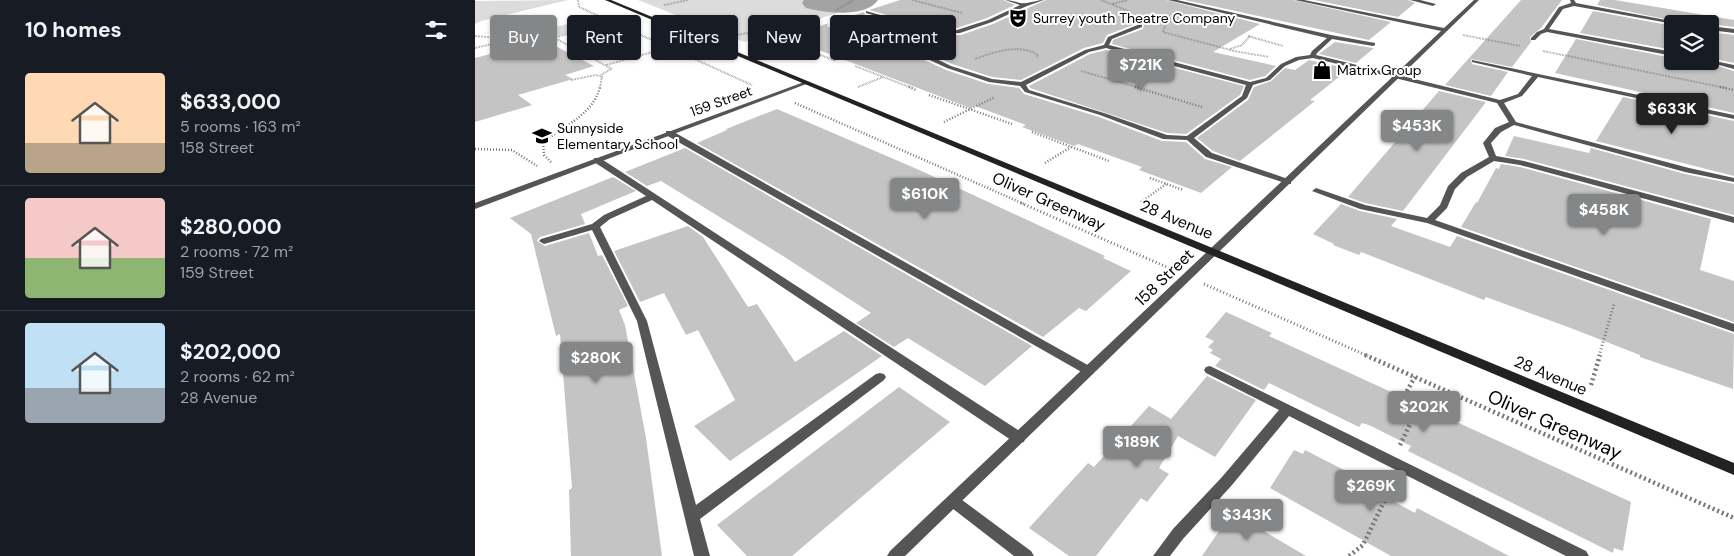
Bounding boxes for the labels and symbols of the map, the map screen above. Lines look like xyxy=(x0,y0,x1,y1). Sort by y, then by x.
theatre icon: Surrey youth Theatre Company xyxy=(1007,7,1029,29)
place label: Surrey youth Theatre Company xyxy=(1033,9,1236,27)
pin: $721K xyxy=(1106,48,1176,91)
shop icon: Matrix Group xyxy=(1311,59,1333,81)
place label: Matrix Group xyxy=(1337,61,1422,79)
street label: 159 Street xyxy=(688,81,754,121)
pin: $633K xyxy=(1637,92,1707,135)
pin: $453K xyxy=(1382,110,1452,152)
place label: Sunnyside Elementary School xyxy=(557,119,678,153)
school or university icon: Sunnyside Elementary School xyxy=(531,125,553,147)
street label: Oliver Greenway xyxy=(989,167,1109,236)
pin: $610K xyxy=(890,178,960,220)
pin: $458K xyxy=(1569,194,1639,236)
street label: 28 Avenue xyxy=(1137,195,1216,244)
street label: 158 Street xyxy=(1130,244,1198,311)
pin: $280K xyxy=(561,342,631,384)
street label: 28 Avenue xyxy=(1511,351,1590,400)
street label: Oliver Greenway xyxy=(1484,384,1626,465)
pin: $202K xyxy=(1389,390,1459,433)
pin: $189K xyxy=(1102,426,1172,468)
pin: $269K xyxy=(1336,470,1406,512)
pin: $343K xyxy=(1212,498,1282,541)

